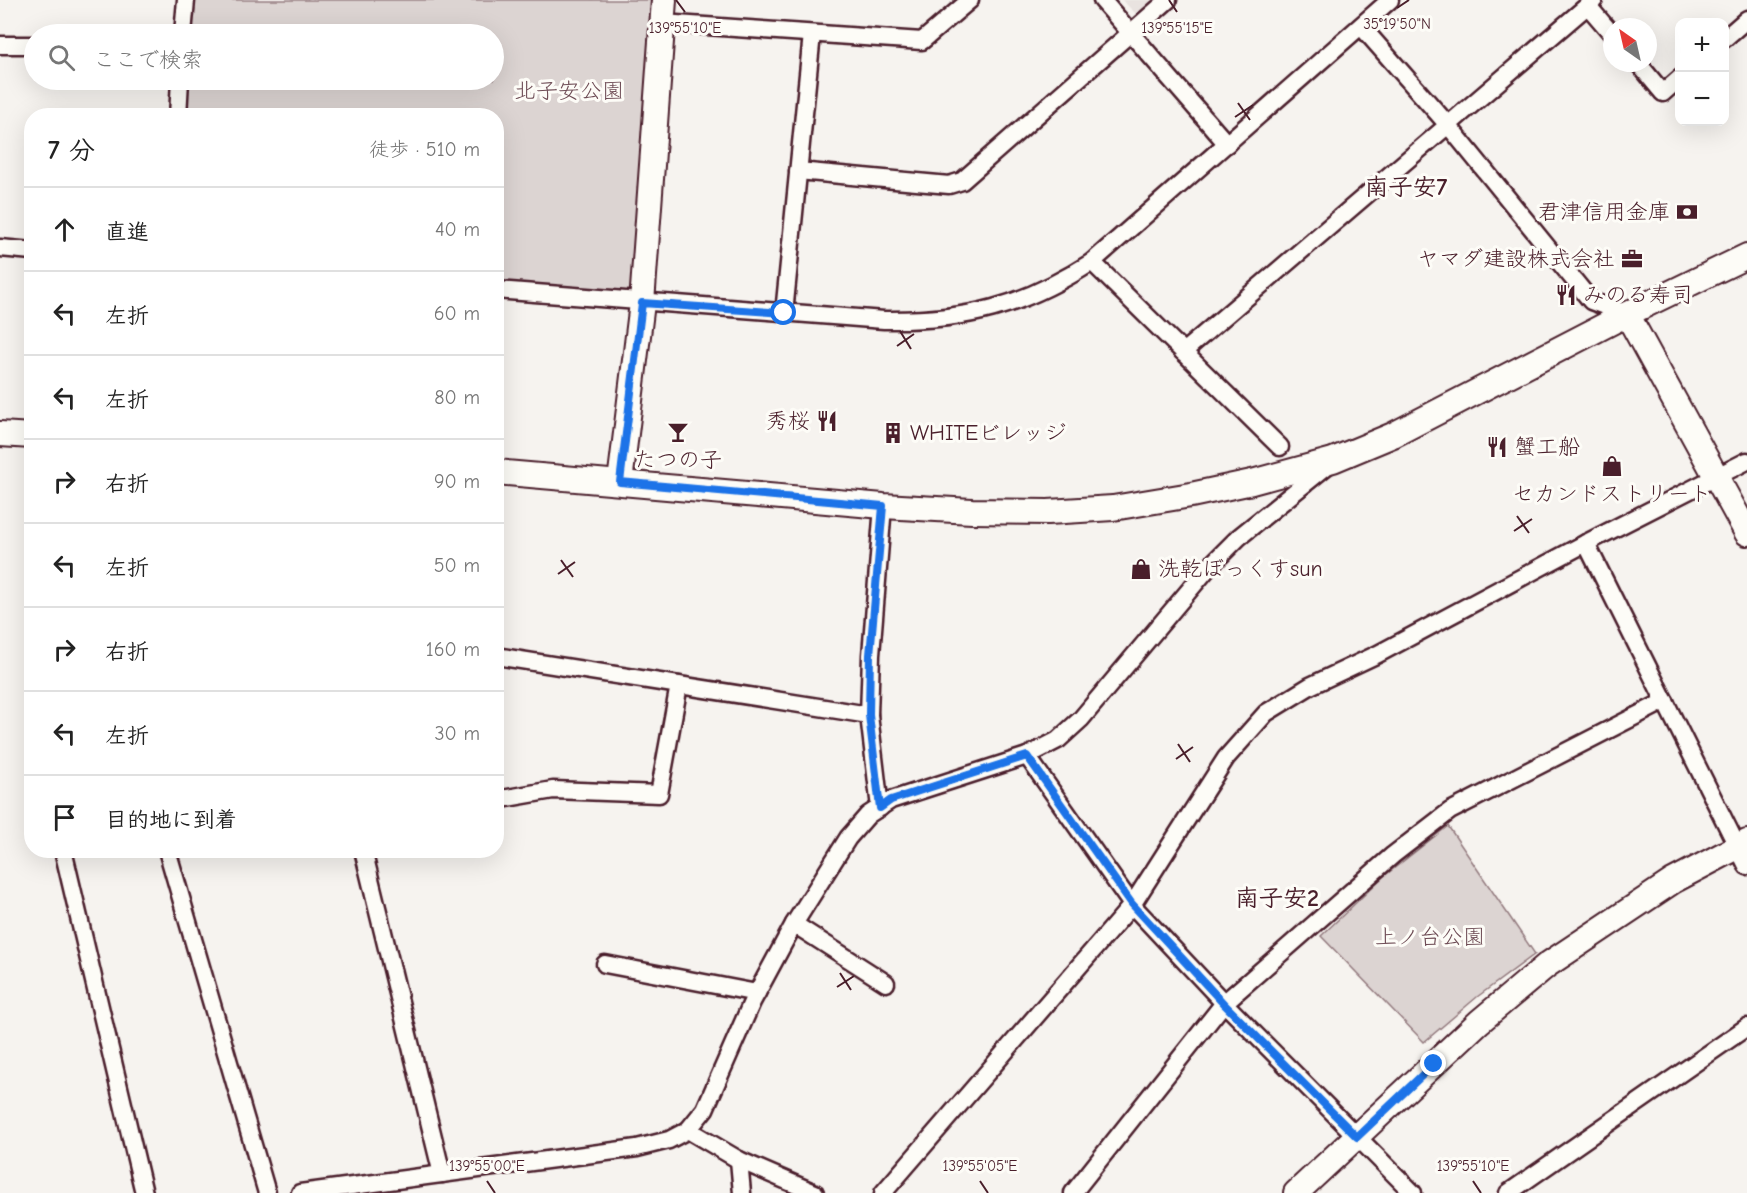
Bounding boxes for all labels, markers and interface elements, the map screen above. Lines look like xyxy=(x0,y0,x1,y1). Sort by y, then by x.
text: 35°19'50"N xyxy=(1363,15,1431,33)
north arrow xyxy=(1603,18,1657,72)
map controls xyxy=(1675,18,1729,126)
button: + xyxy=(1675,18,1729,72)
text: 139°55'10"E xyxy=(649,19,721,37)
text: 139°55'15"E xyxy=(1141,19,1213,37)
search box xyxy=(24,24,504,90)
icon: search xyxy=(45,41,78,74)
text: ここで検索 xyxy=(93,47,203,73)
button: − xyxy=(1675,72,1729,126)
park label: 北子安公園 xyxy=(514,78,624,104)
text: 7 分 xyxy=(48,136,95,166)
text: 徒歩 · 510 m xyxy=(369,138,480,161)
district label: 南子安7 xyxy=(1365,173,1448,201)
place label: 君津信用金庫 xyxy=(1538,199,1670,225)
bank icon: 君津信用金庫 xyxy=(1675,200,1699,224)
icon: ahead xyxy=(48,213,81,246)
text: 40 m xyxy=(435,218,480,241)
text: 直進 xyxy=(105,219,149,245)
place label: ヤマダ建設株式会社 xyxy=(1417,246,1615,272)
office icon: ヤマダ建設株式会社 xyxy=(1620,247,1644,271)
place label: みのる寿司 xyxy=(1583,282,1693,308)
restaurant icon: みのる寿司 xyxy=(1554,283,1578,307)
icon: left xyxy=(48,297,81,330)
route start xyxy=(770,299,796,325)
text: 60 m xyxy=(434,302,480,325)
text: 左折 xyxy=(105,303,149,329)
icon: left xyxy=(48,381,81,414)
text: 80 m xyxy=(434,386,480,409)
text: 左折 xyxy=(105,387,149,413)
place label: 秀桜 xyxy=(766,408,810,434)
restaurant icon: 秀桜 xyxy=(815,409,839,433)
bar icon: たつの子 xyxy=(666,420,690,444)
place label: WHITEビレッジ xyxy=(910,420,1066,446)
building icon: WHITEビレッジ xyxy=(881,421,905,445)
place label: 蟹工船 xyxy=(1514,434,1580,460)
restaurant icon: 蟹工船 xyxy=(1485,435,1509,459)
place label: たつの子 xyxy=(634,447,722,473)
shop icon: セカンドストリート xyxy=(1600,454,1624,478)
icon: right xyxy=(48,465,81,498)
text: 90 m xyxy=(434,470,480,493)
text: 右折 xyxy=(105,471,149,497)
place label: セカンドストリート xyxy=(1512,481,1712,507)
icon: left xyxy=(48,549,81,582)
text: 50 m xyxy=(434,554,480,577)
text: 左折 xyxy=(105,555,149,581)
place label: 洗乾ぼっくすsun xyxy=(1158,556,1323,582)
shop icon: 洗乾ぼっくすsun xyxy=(1129,557,1153,581)
icon: right xyxy=(48,633,81,666)
text: 160 m xyxy=(426,638,480,661)
text: 右折 xyxy=(105,639,149,665)
icon: left xyxy=(48,717,81,750)
text: 30 m xyxy=(434,722,480,745)
text: 左折 xyxy=(105,723,149,749)
icon: arrive xyxy=(48,801,81,834)
text: 目的地に到着 xyxy=(105,807,237,833)
district label: 南子安2 xyxy=(1235,884,1319,912)
park label: 上ノ台公園 xyxy=(1375,924,1485,950)
route end xyxy=(1420,1050,1446,1076)
text: 139°55'00"E xyxy=(449,1157,525,1175)
text: 139°55'05"E xyxy=(943,1157,1017,1175)
text: 139°55'10"E xyxy=(1437,1157,1509,1175)

